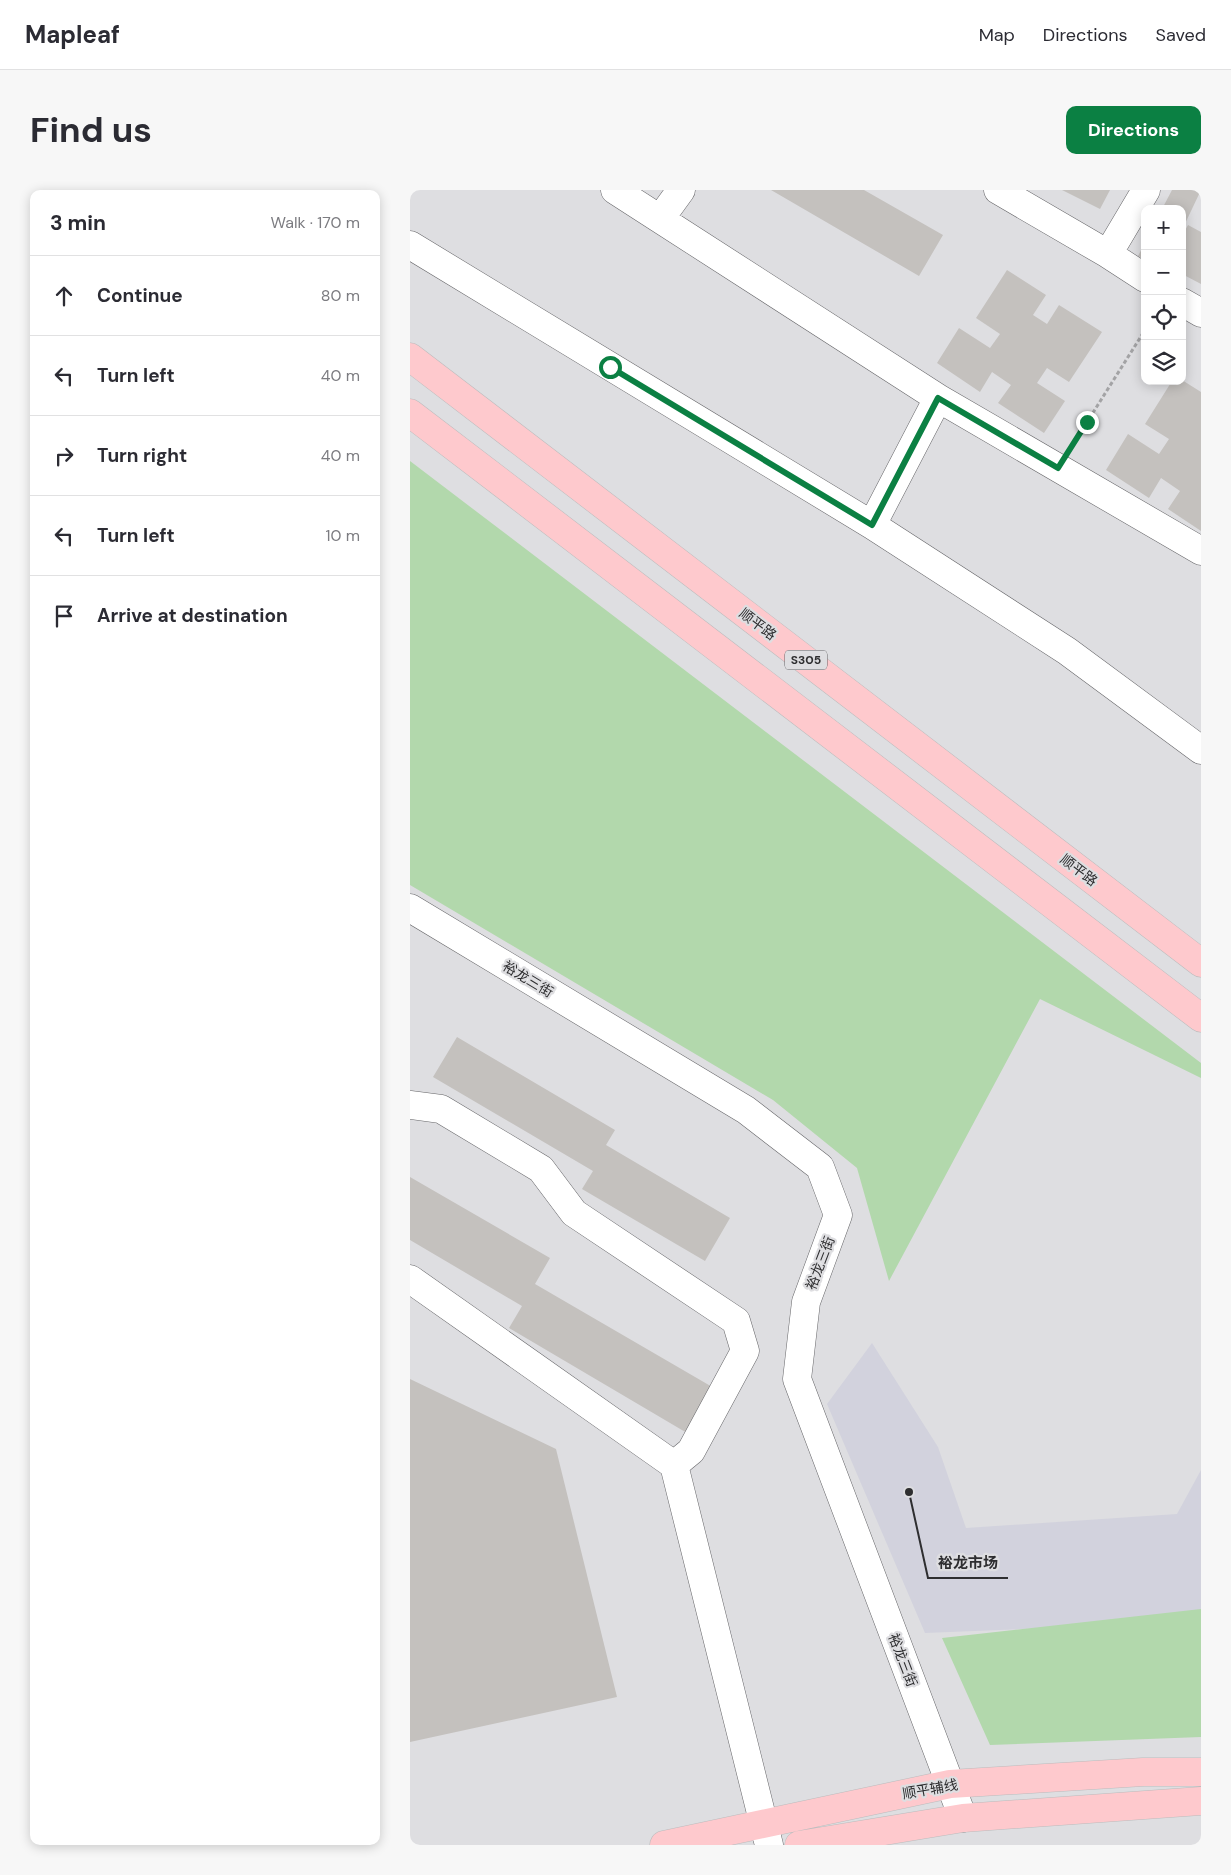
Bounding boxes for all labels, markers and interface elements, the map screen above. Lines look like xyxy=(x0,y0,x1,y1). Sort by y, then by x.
text: Mapleaf xyxy=(25,19,120,50)
text: Map xyxy=(979,23,1015,47)
text: Directions xyxy=(1043,23,1128,47)
text: Saved xyxy=(1156,23,1206,47)
button: Directions xyxy=(1066,106,1201,154)
text: Find us xyxy=(30,107,152,153)
map controls xyxy=(1141,205,1186,385)
button: + xyxy=(1141,205,1186,250)
text: 3 min xyxy=(50,209,106,237)
text: Walk · 170 m xyxy=(271,212,360,233)
button: − xyxy=(1141,250,1186,295)
icon: ahead xyxy=(50,282,78,310)
text: Continue xyxy=(97,283,183,308)
text: 80 m xyxy=(321,285,360,306)
button: locate xyxy=(1141,295,1186,340)
button: layers xyxy=(1141,340,1186,385)
route start xyxy=(599,356,622,379)
icon: left xyxy=(50,362,78,390)
text: Turn left xyxy=(97,363,175,388)
text: 40 m xyxy=(321,365,360,386)
route end xyxy=(1076,411,1099,434)
icon: right xyxy=(50,442,78,470)
text: Turn right xyxy=(97,443,187,468)
text: 40 m xyxy=(321,445,360,466)
icon: left xyxy=(50,522,78,550)
text: Turn left xyxy=(97,523,175,548)
text: 10 m xyxy=(326,525,360,546)
icon: arrive xyxy=(50,602,78,630)
text: Arrive at destination xyxy=(97,603,288,628)
street label: 顺平路 xyxy=(736,604,780,644)
road number: S305 xyxy=(785,650,827,670)
street label: 顺平路 xyxy=(1057,850,1101,890)
street label: 裕龙三街 xyxy=(499,957,557,1001)
street label: 裕龙三街 xyxy=(802,1234,838,1292)
callout: 裕龙市场 xyxy=(928,1548,1008,1578)
text: 裕龙市场 xyxy=(938,1553,998,1573)
street label: 裕龙三街 xyxy=(885,1631,921,1689)
street label: 顺平辅线 xyxy=(901,1775,959,1803)

